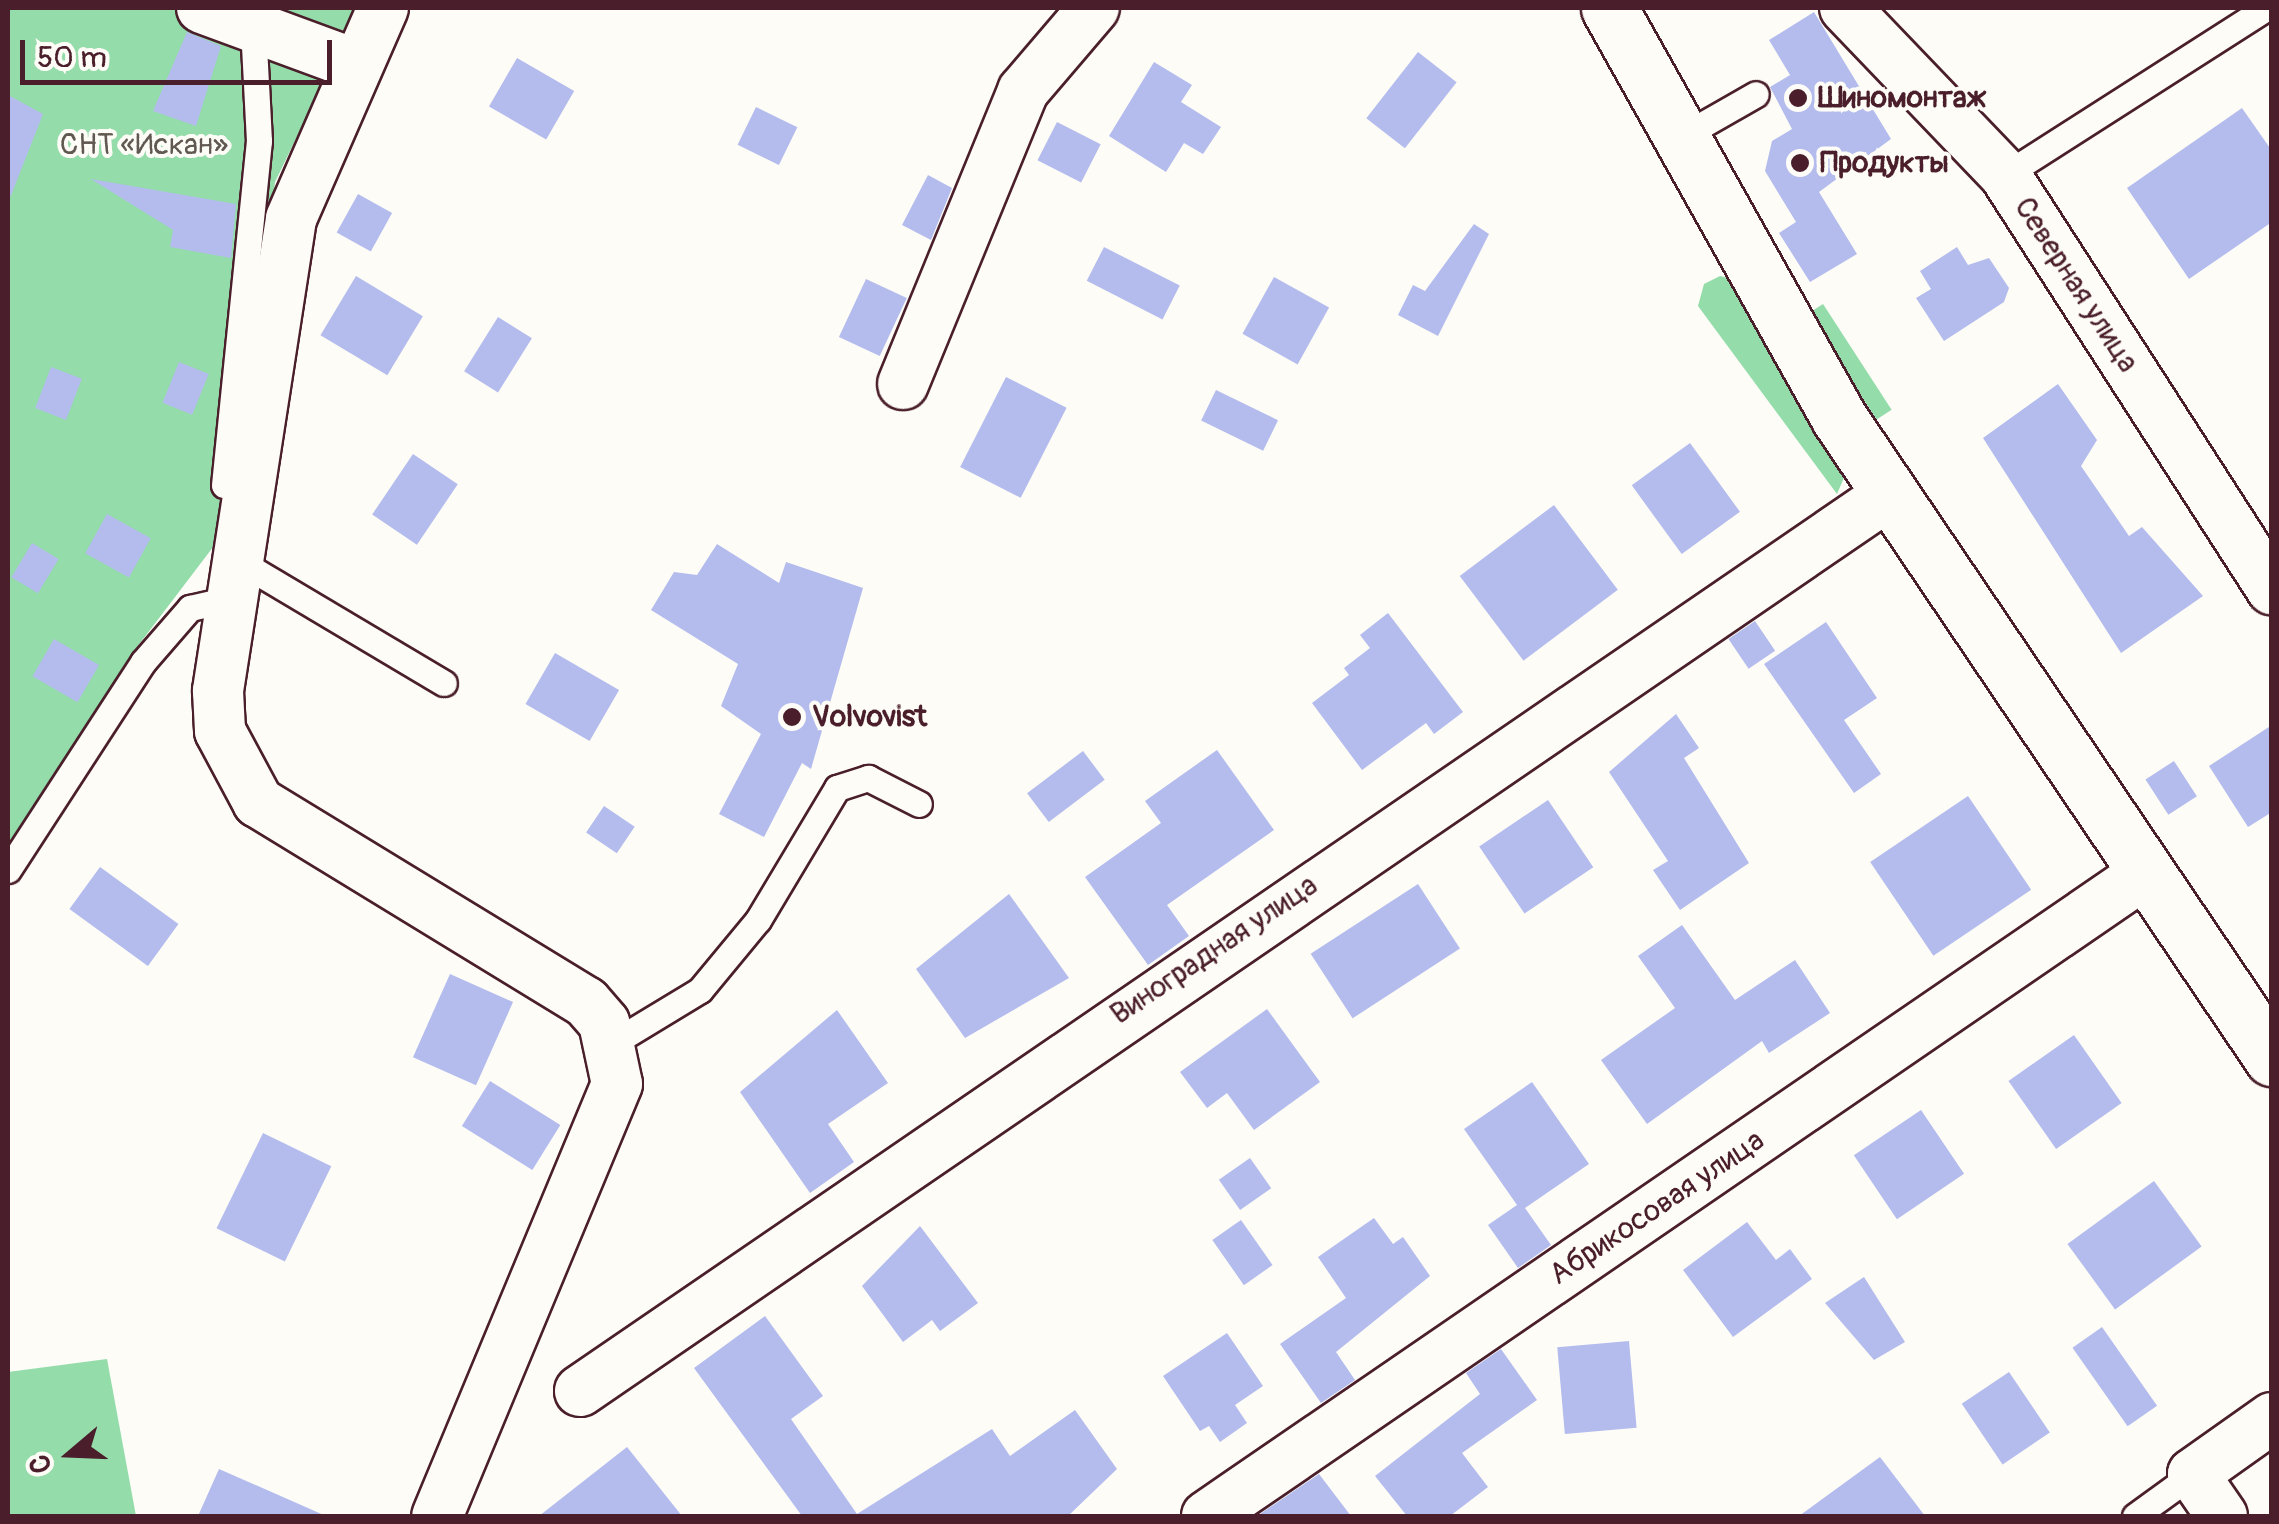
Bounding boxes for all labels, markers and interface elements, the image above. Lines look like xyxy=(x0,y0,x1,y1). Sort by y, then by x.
scale bar xyxy=(25,20,338,82)
text: 50 m xyxy=(37,39,107,76)
place label: Шиномонтаж xyxy=(1818,80,1986,116)
marker: Шиномонтаж xyxy=(1787,87,1809,109)
park label: СНТ «Искан» xyxy=(60,127,228,163)
place label: Продукты xyxy=(1820,145,1949,181)
marker: Продукты xyxy=(1789,152,1811,174)
street label: Северная улица xyxy=(2006,191,2146,379)
place label: Volvovist xyxy=(812,699,927,735)
marker: Volvovist xyxy=(781,706,803,728)
street label: Виноградная улица xyxy=(1104,867,1324,1033)
street label: Абрикосовая улица xyxy=(1543,1123,1771,1293)
north arrow xyxy=(20,1404,120,1504)
text: С xyxy=(22,1450,61,1478)

